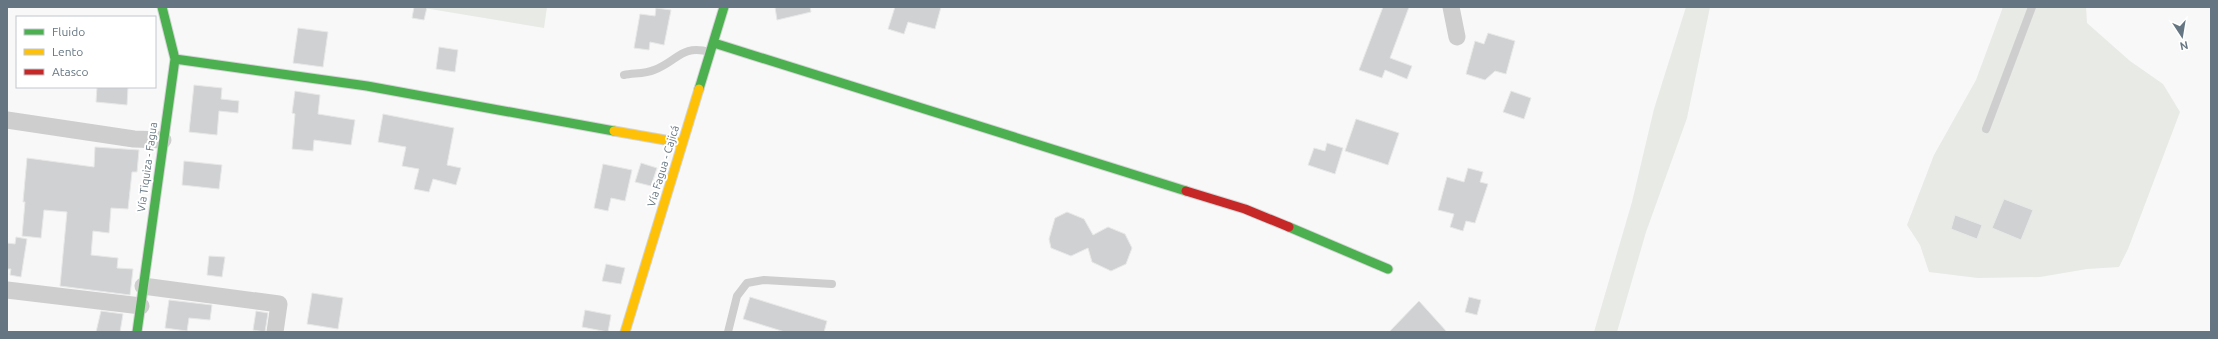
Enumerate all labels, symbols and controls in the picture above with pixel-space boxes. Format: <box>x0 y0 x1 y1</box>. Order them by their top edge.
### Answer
legend <box>16 16 156 88</box>
north arrow <box>2162 16 2202 56</box>
text: Fluido <box>52 25 85 38</box>
text: N <box>2179 39 2189 53</box>
text: Lento <box>52 45 83 58</box>
text: Atasco <box>52 65 88 78</box>
street label: Vía Tiquiza - Fagua <box>135 121 159 213</box>
street label: Vía Fagua - Cajicá <box>645 124 681 208</box>

